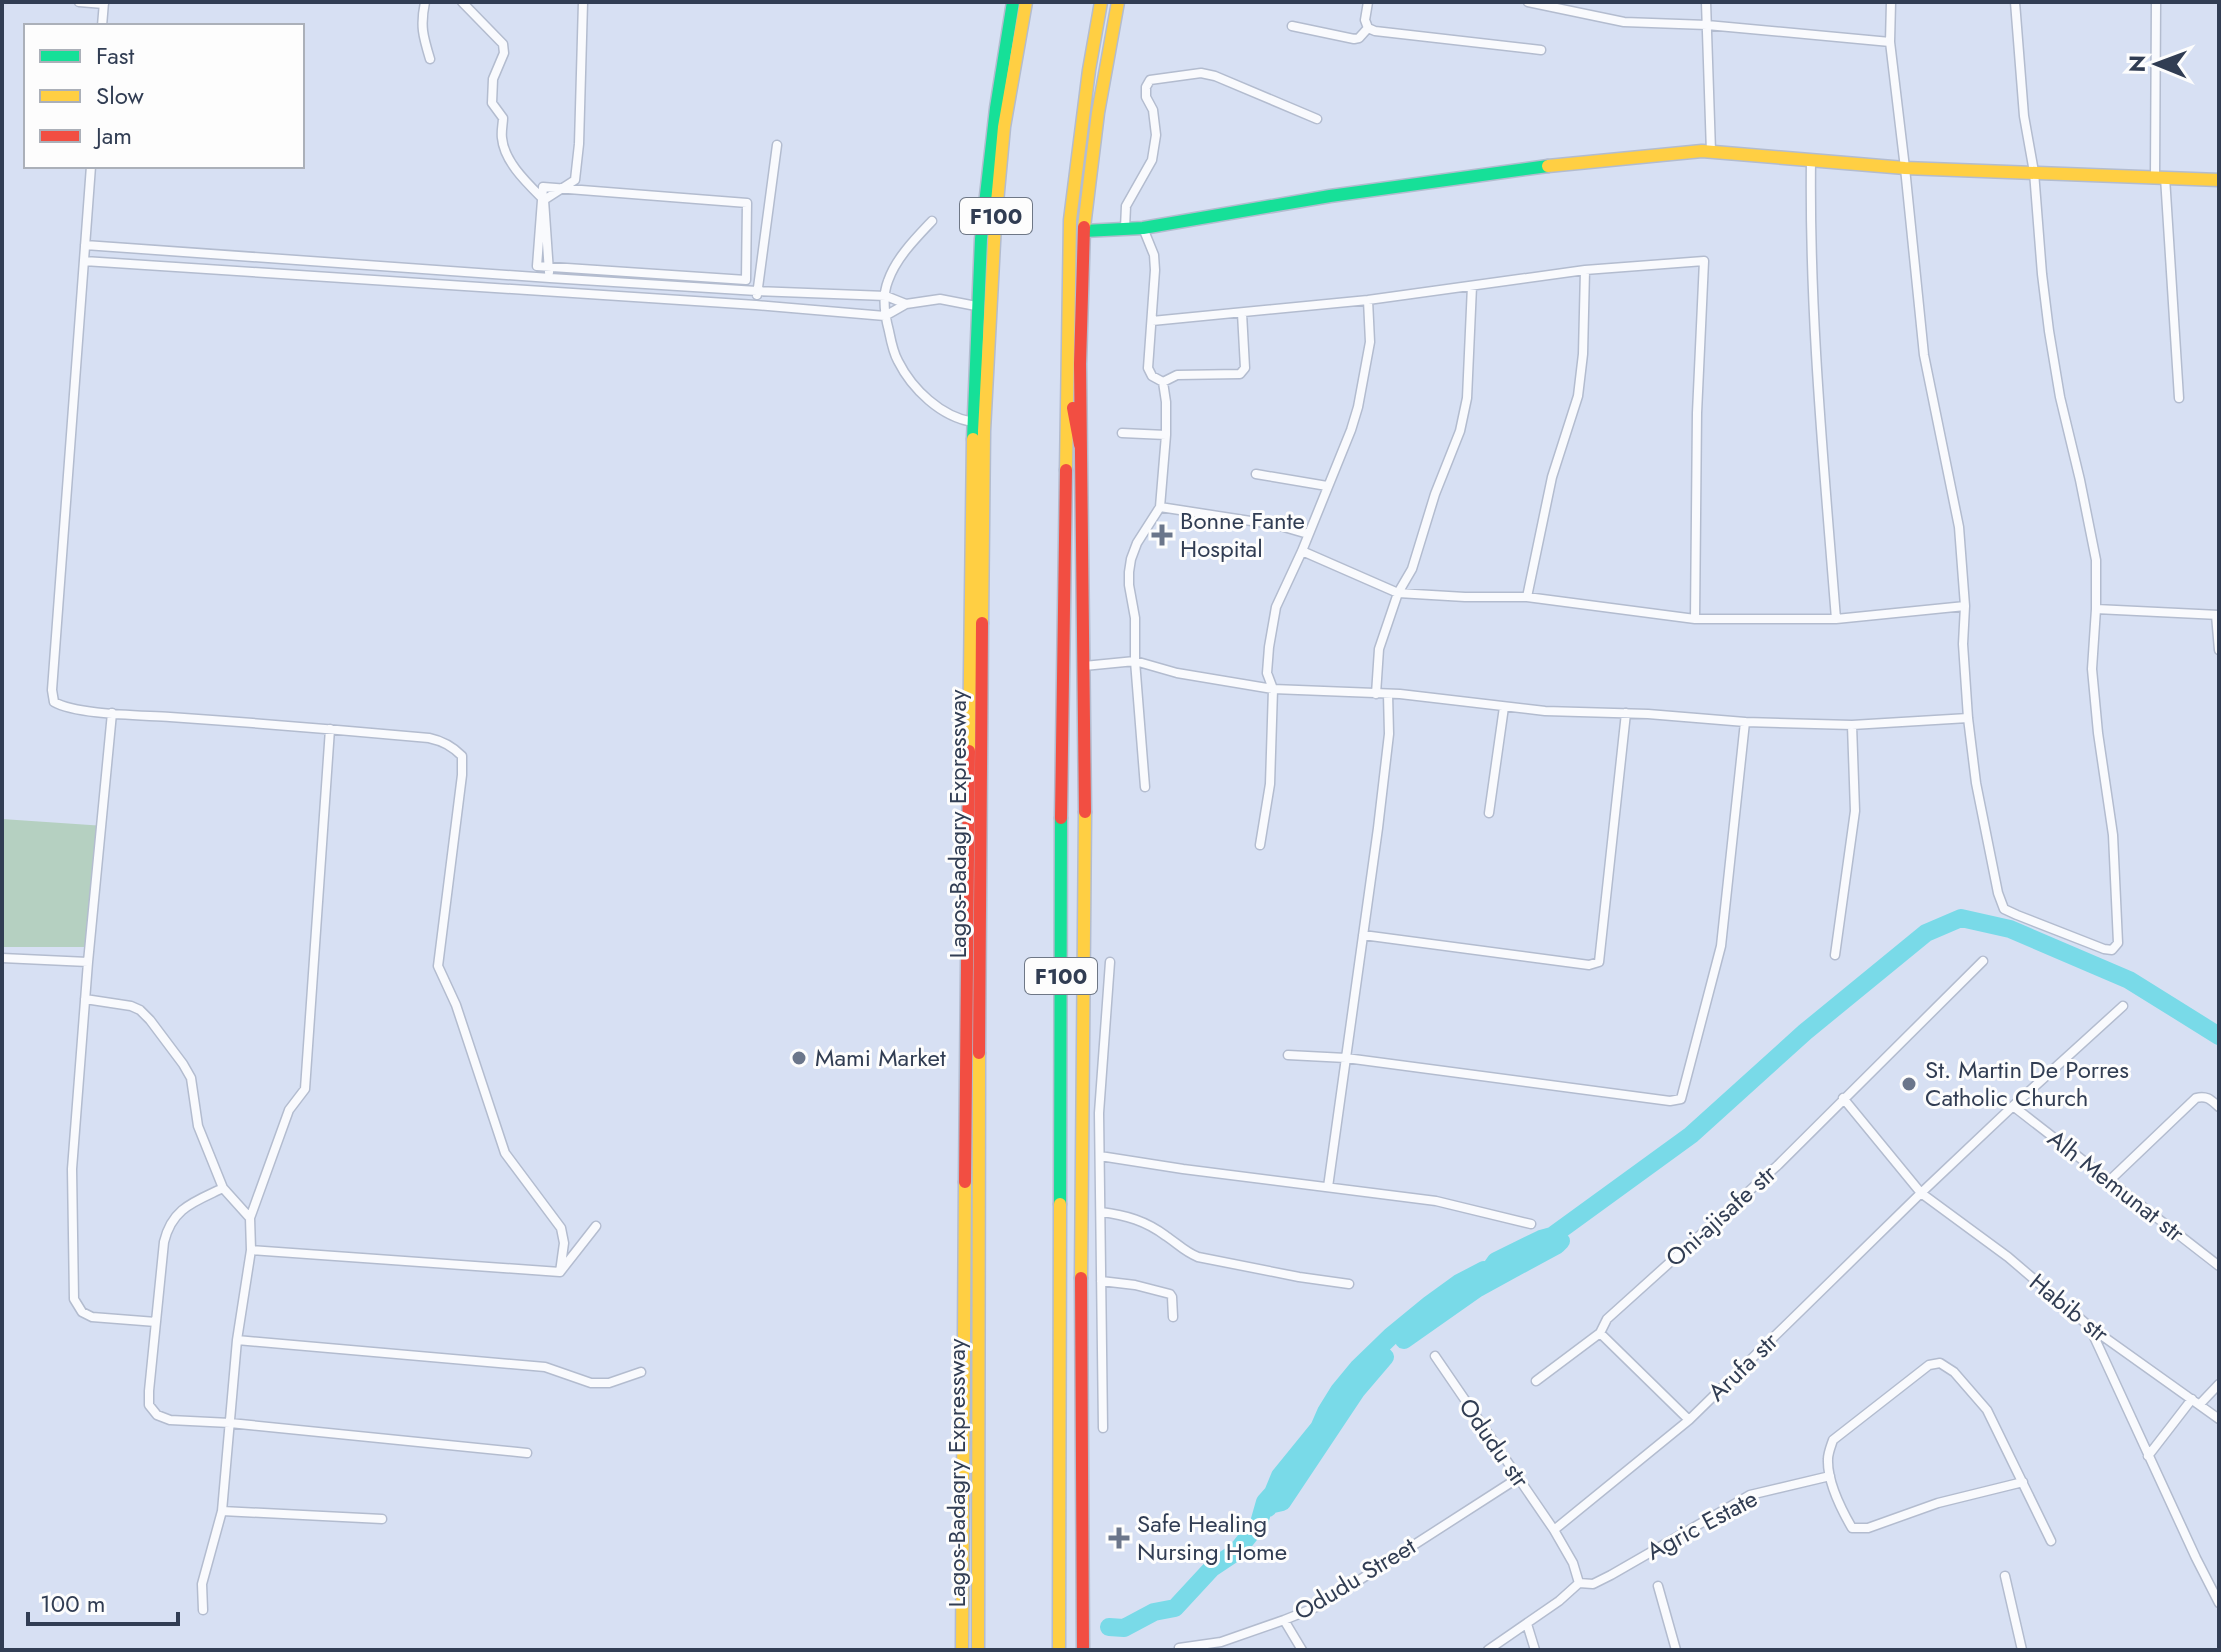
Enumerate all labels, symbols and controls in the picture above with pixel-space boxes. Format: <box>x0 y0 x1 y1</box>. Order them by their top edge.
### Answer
legend <box>24 24 304 168</box>
north arrow <box>2117 24 2197 104</box>
text: Fast <box>96 38 134 73</box>
text: N <box>2121 55 2153 73</box>
text: Slow <box>96 78 144 113</box>
text: Jam <box>93 118 132 153</box>
road number: F100 <box>960 198 1032 234</box>
place label: Bonne Fante Hospital <box>1180 503 1305 566</box>
marker: Bonne Fante Hospital <box>1151 524 1173 546</box>
street label: Lagos-Badagry Expressway <box>940 689 975 959</box>
road number: F100 <box>1025 958 1097 994</box>
place label: Mami Market <box>815 1040 946 1075</box>
marker: Mami Market <box>790 1049 808 1067</box>
place label: St. Martin De Porres Catholic Church <box>1925 1052 2129 1115</box>
marker: St. Martin De Porres Catholic Church <box>1900 1075 1918 1093</box>
street label: Alh Memunat str <box>2040 1121 2193 1251</box>
street label: Oni-ajisafe str <box>1658 1156 1784 1275</box>
street label: Habib str <box>2022 1265 2117 1351</box>
street label: Arufa str <box>1700 1324 1786 1409</box>
street label: Lagos-Badagry Expressway <box>939 1338 974 1608</box>
street label: Odudu str <box>1451 1391 1539 1495</box>
street label: Agric Estate <box>1640 1481 1763 1568</box>
place label: Safe Healing Nursing Home <box>1137 1506 1287 1569</box>
marker: Safe Healing Nursing Home <box>1108 1527 1130 1549</box>
street label: Odudu Street <box>1287 1528 1422 1629</box>
scale bar <box>28 1576 178 1626</box>
text: 100 m <box>40 1586 106 1621</box>

